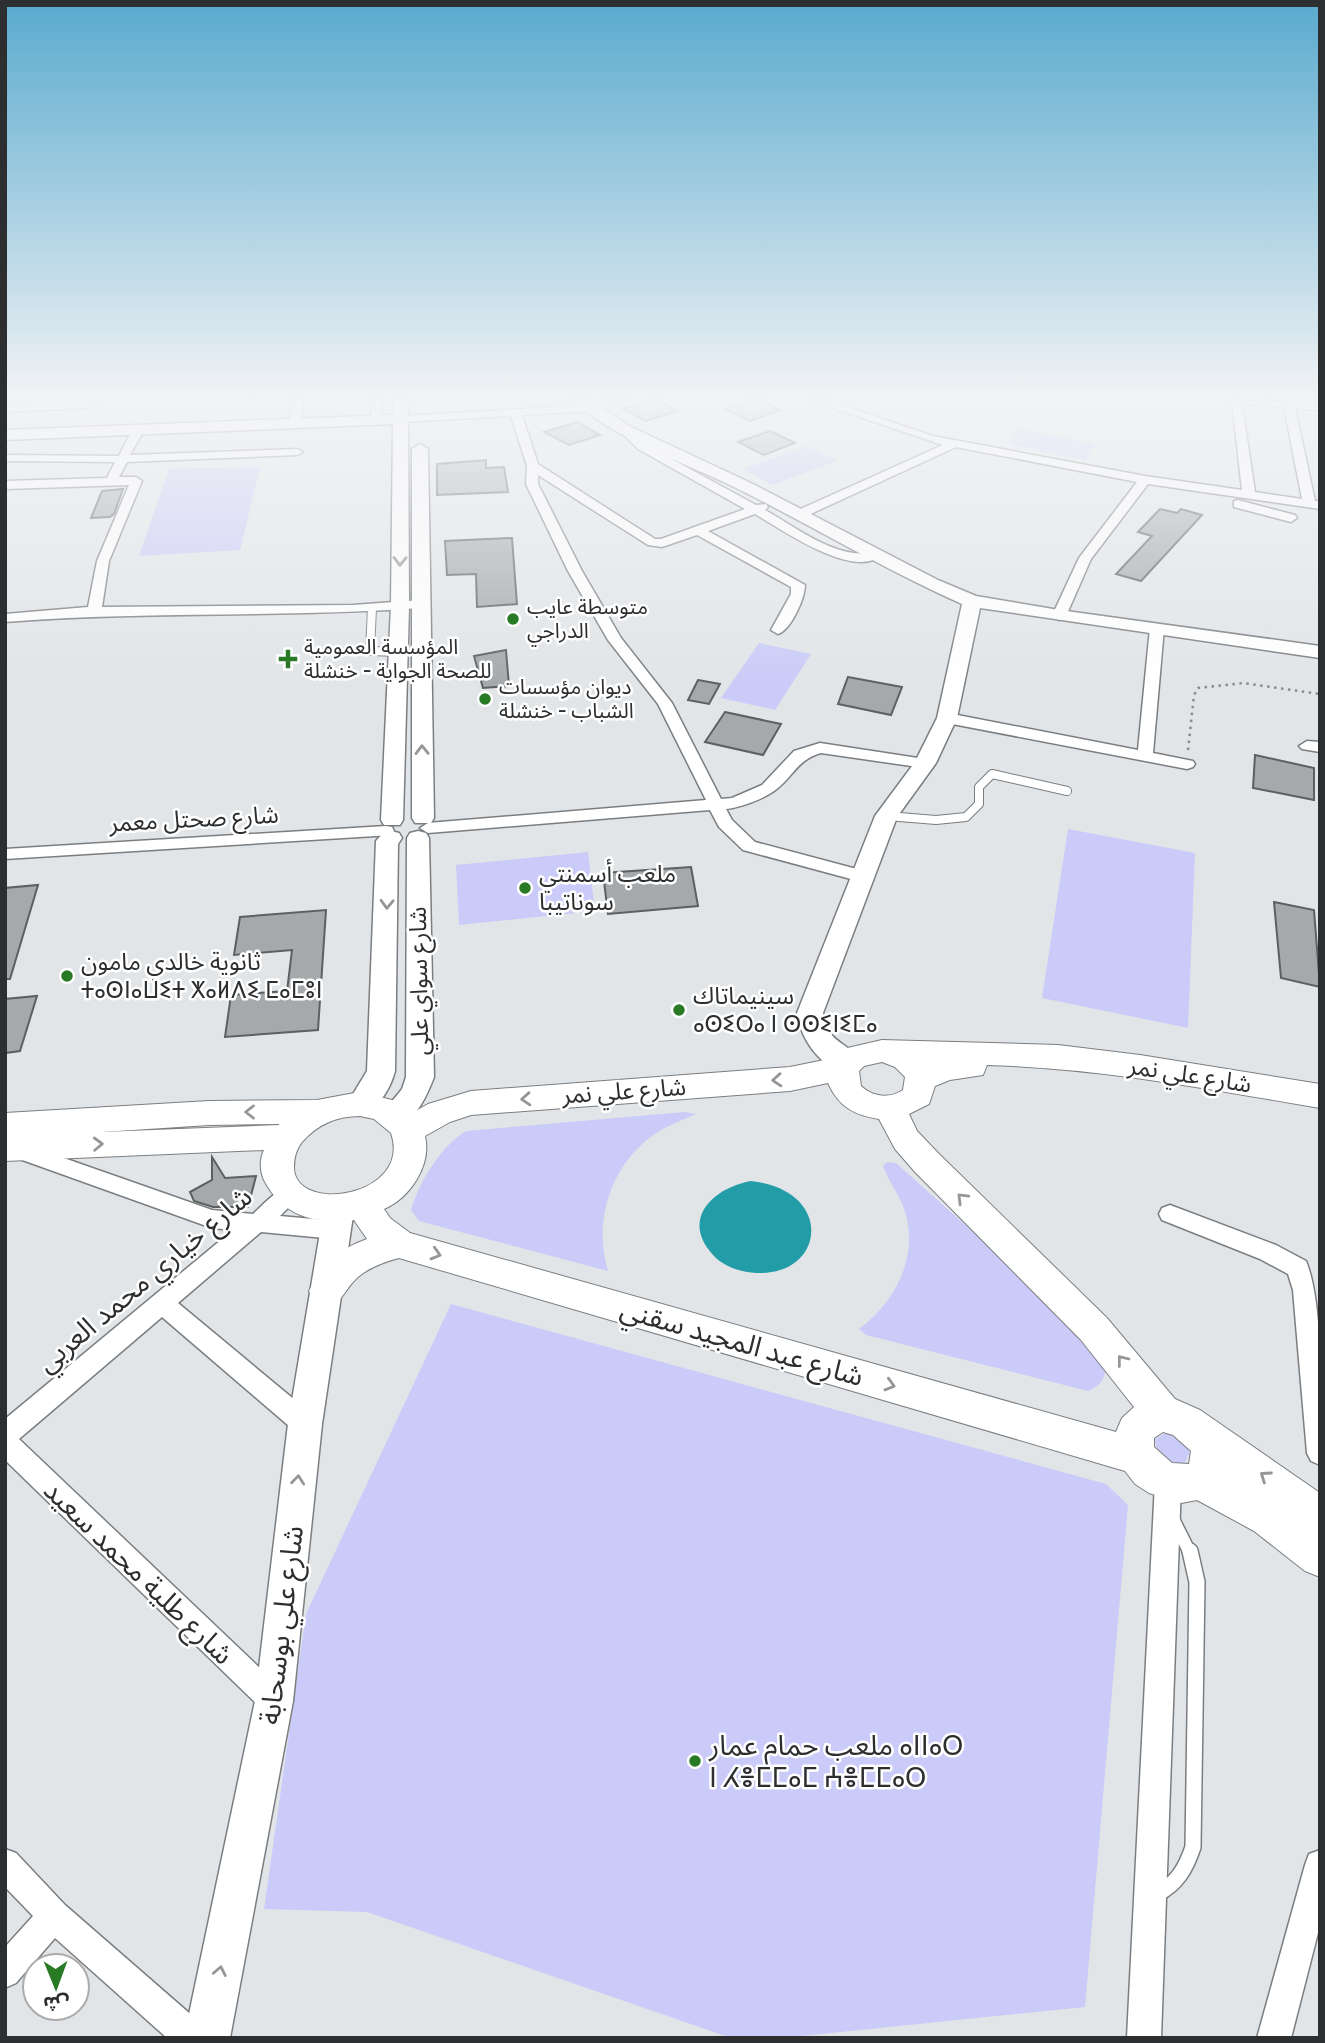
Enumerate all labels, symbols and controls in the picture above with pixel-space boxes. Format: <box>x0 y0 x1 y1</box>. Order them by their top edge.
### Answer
one-way arrow <box>393 556 408 567</box>
place label: متوسطة عايب الدراجي <box>527 594 648 647</box>
marker: متوسطة عايب الدراجي <box>505 611 521 627</box>
place label: المؤسسة العمومية للصحة الجواية - خنشلة <box>304 634 492 683</box>
marker: المؤسسة العمومية للصحة الجواية - خنشلة <box>278 649 298 669</box>
place label: ديوان مؤسسات الشباب - خنشلة <box>499 674 634 723</box>
marker: ديوان مؤسسات الشباب - خنشلة <box>477 691 493 707</box>
one-way arrow <box>414 744 430 754</box>
street label: شارع صحتل معمر <box>108 800 280 840</box>
place label: ملعب أسمنتي سوناتيبا <box>539 858 676 916</box>
marker: ملعب أسمنتي سوناتيبا <box>517 880 533 896</box>
one-way arrow <box>379 899 394 910</box>
street label: شارع سواي علي <box>403 906 439 1056</box>
place label: ثانوية خالدي مامون ⵜⴰⵙⵏⴰⵡⵉⵜ ⵅⴰⵍⴷⵉ ⵎⴰⵎⵓⵏ <box>81 947 323 1004</box>
marker: ثانوية خالدي مامون ⵜⴰⵙⵏⴰⵡⵉⵜ ⵅⴰⵍⴷⵉ ⵎⴰⵎⵓⵏ <box>59 968 75 984</box>
place label: سينيماتاك ⴰⵙⵉⵔⴰ ⵏ ⵙⵙⵉⵏⵉⵎⴰ <box>693 981 878 1038</box>
marker: سينيماتاك ⴰⵙⵉⵔⴰ ⵏ ⵙⵙⵉⵏⵉⵎⴰ <box>671 1002 687 1018</box>
street label: شارع علي نمر <box>1125 1050 1254 1103</box>
street label: شارع علي نمر <box>560 1072 687 1114</box>
one-way arrow <box>772 1072 783 1087</box>
one-way arrow <box>520 1091 531 1106</box>
one-way arrow <box>244 1104 254 1120</box>
one-way arrow <box>93 1137 104 1152</box>
street label: شارع خياري محمد العربي <box>29 1179 261 1382</box>
one-way arrow <box>957 1194 970 1207</box>
one-way arrow <box>429 1246 441 1261</box>
street label: شارع عبد المجيد سقني <box>615 1291 868 1397</box>
one-way arrow <box>1117 1355 1130 1368</box>
one-way arrow <box>883 1377 895 1391</box>
one-way arrow <box>1260 1472 1273 1484</box>
street label: شارع طلية محمد سعيد <box>34 1473 241 1674</box>
one-way arrow <box>291 1475 306 1486</box>
street label: شارع علي بوسحابة <box>252 1524 315 1727</box>
place label: ملعب حمام عمار ⴰⵏⵏⴰⵔ ⵏ ⵃⴻⵎⵎⴰⵎ ⵄⴻⵎⵎⴰⵔ <box>708 1728 963 1794</box>
marker: ملعب حمام عمار ⴰⵏⵏⴰⵔ ⵏ ⵃⴻⵎⵎⴰⵎ ⵄⴻⵎⵎⴰⵔ <box>687 1753 703 1769</box>
north arrow <box>21 1952 91 2022</box>
one-way arrow <box>212 1965 227 1977</box>
text: ش <box>43 1992 70 2015</box>

